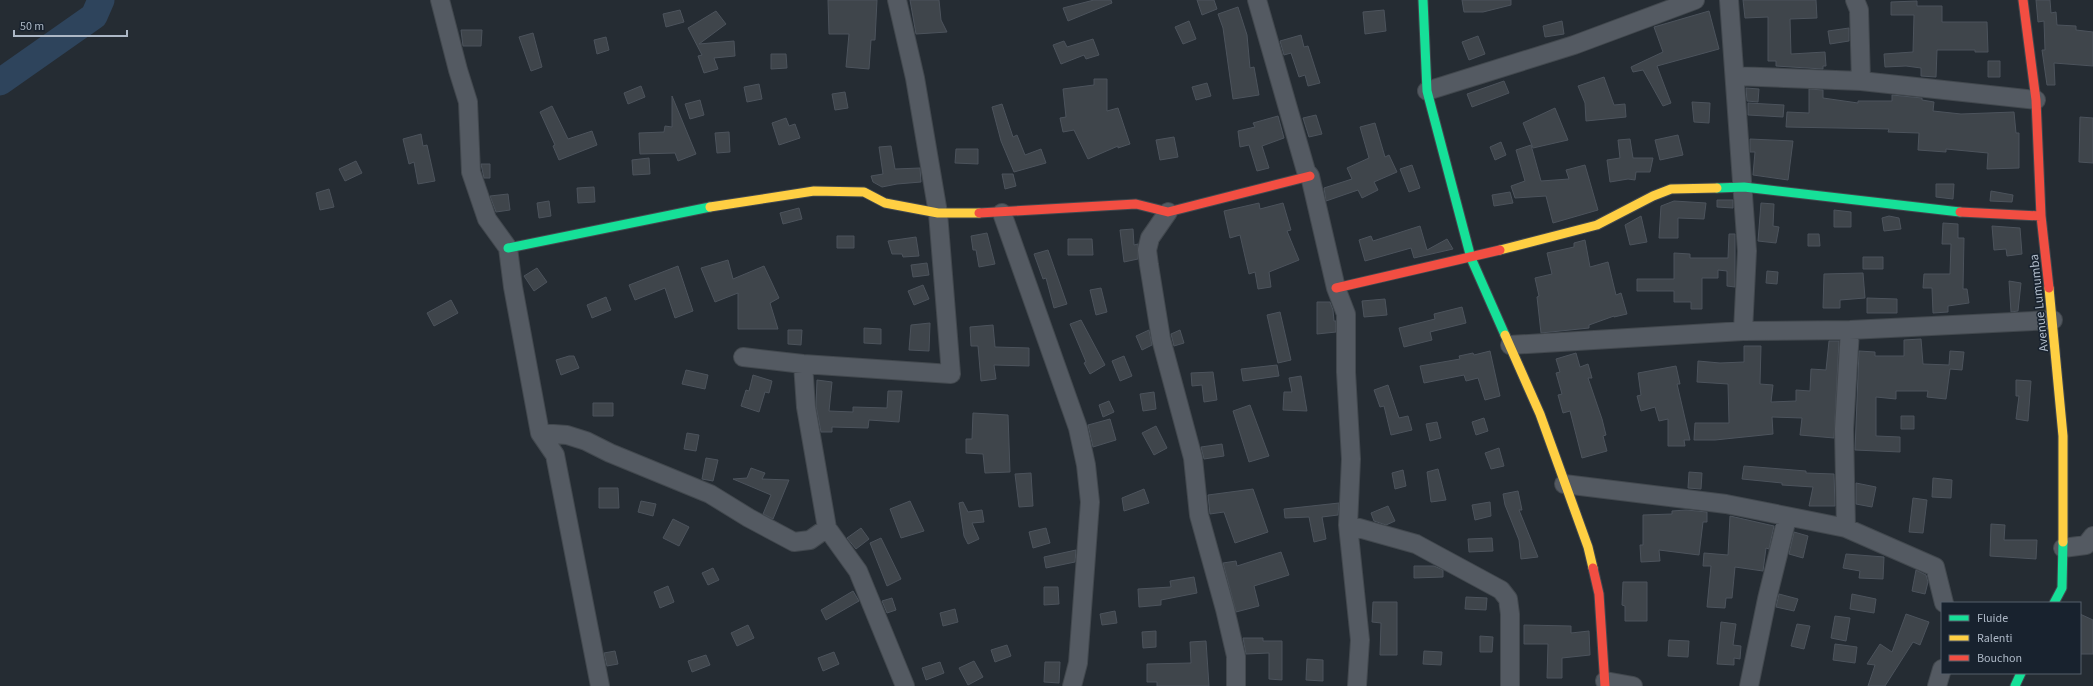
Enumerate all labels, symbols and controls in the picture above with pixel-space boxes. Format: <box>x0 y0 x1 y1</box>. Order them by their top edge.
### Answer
scale bar <box>14 12 127 38</box>
text: 50 m <box>20 18 44 35</box>
street label: Avenue Lumumba <box>2025 253 2053 353</box>
legend <box>1941 602 2081 674</box>
text: Fluide <box>1977 610 2008 627</box>
text: Ralenti <box>1977 630 2012 647</box>
text: Bouchon <box>1977 650 2022 667</box>

